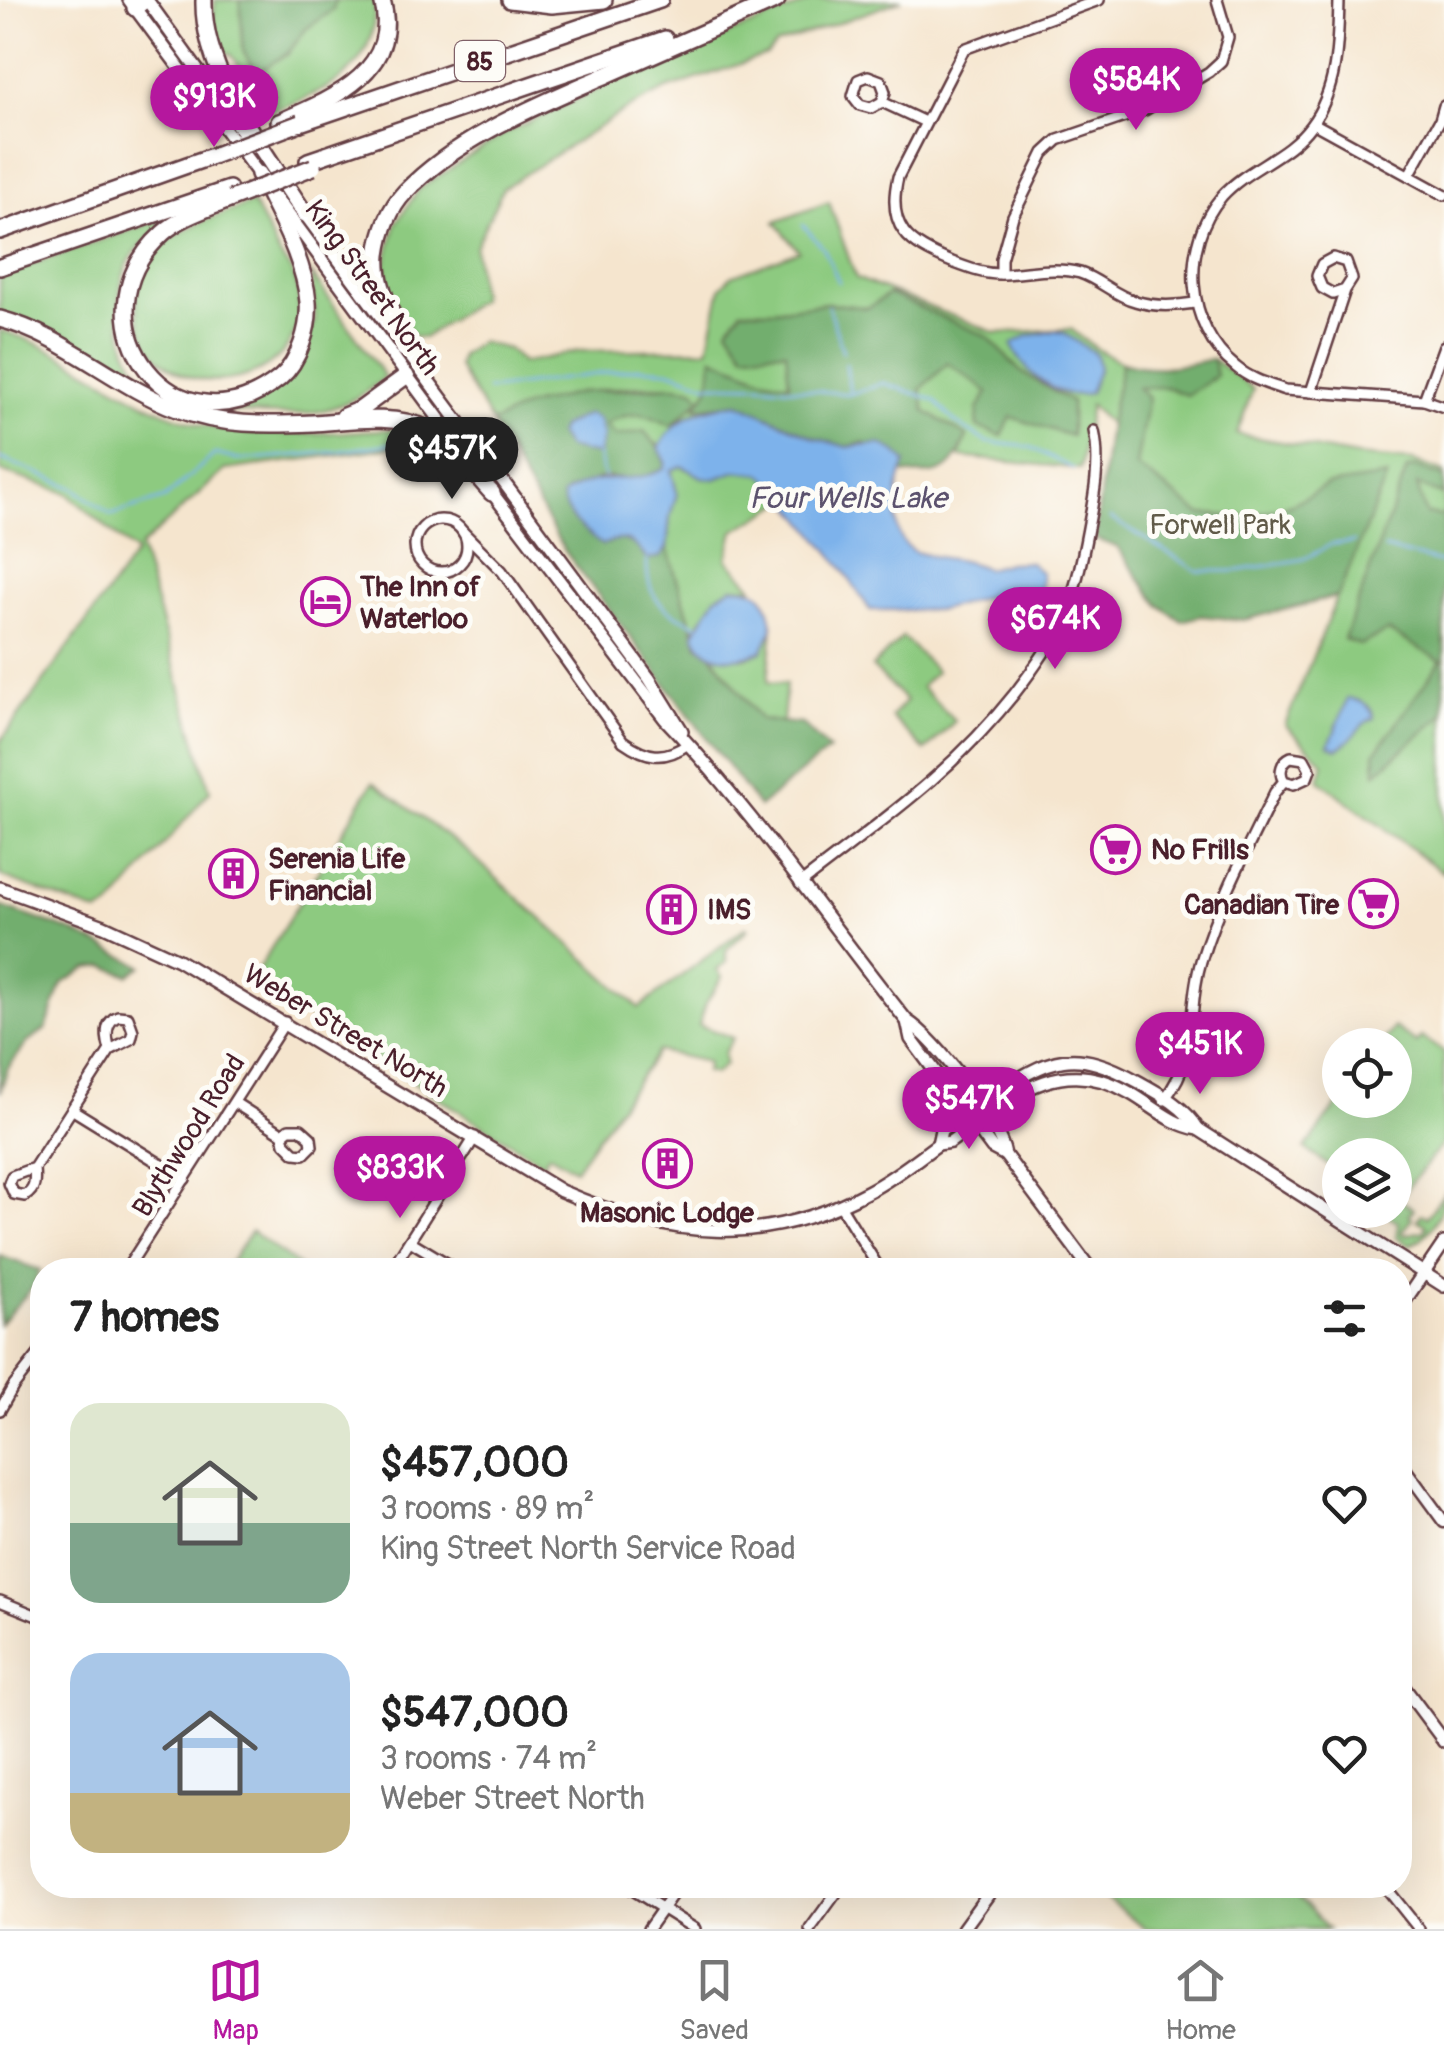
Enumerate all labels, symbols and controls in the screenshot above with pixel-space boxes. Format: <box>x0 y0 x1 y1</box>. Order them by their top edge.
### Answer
road number: 85 <box>455 41 505 81</box>
pin: $584K <box>1066 48 1206 133</box>
text: $584K <box>1092 60 1180 100</box>
pin: $913K <box>144 65 284 150</box>
text: $913K <box>172 77 256 117</box>
street label: King Street North <box>296 193 447 382</box>
pin: $457K <box>382 417 522 502</box>
text: $457K <box>407 429 497 469</box>
water label: Four Wells Lake <box>749 480 950 517</box>
park label: Forwell Park <box>1149 508 1291 543</box>
place label: The Inn of Waterloo <box>359 570 481 637</box>
hotel icon: The Inn of Waterloo <box>299 576 351 628</box>
pin: $674K <box>985 587 1125 672</box>
text: $674K <box>1010 599 1100 639</box>
supermarket icon: No Frills <box>1090 823 1142 875</box>
place label: No Frills <box>1151 833 1249 868</box>
place label: Serenia Life Financial <box>268 842 406 909</box>
building icon: Serenia Life Financial <box>207 848 259 900</box>
supermarket icon: Canadian Tire <box>1348 878 1400 930</box>
building icon: IMS <box>646 883 698 935</box>
place label: Canadian Tire <box>1184 888 1340 923</box>
place label: IMS <box>707 893 751 928</box>
street label: Weber Street North <box>237 957 454 1106</box>
pin: $451K <box>1130 1012 1270 1097</box>
text: $451K <box>1157 1024 1243 1064</box>
map controls <box>1322 1028 1412 1228</box>
button: locate <box>1322 1028 1412 1118</box>
street label: Blythwood Road <box>125 1048 253 1224</box>
pin: $547K <box>899 1067 1039 1152</box>
text: $547K <box>924 1079 1014 1119</box>
pin: $833K <box>330 1136 470 1221</box>
building icon: Masonic Lodge <box>641 1138 693 1190</box>
button: layers <box>1322 1138 1412 1228</box>
text: $833K <box>356 1148 444 1188</box>
place label: Masonic Lodge <box>580 1196 755 1231</box>
icon: filters <box>1317 1291 1372 1346</box>
text: 7 homes <box>70 1292 219 1344</box>
text: $457,000 <box>380 1437 569 1489</box>
icon: home <box>150 1443 270 1563</box>
icon: heart <box>1317 1476 1372 1531</box>
text: 3 rooms · 89 m² <box>380 1489 594 1529</box>
text: King Street North Service Road <box>380 1529 796 1569</box>
text: $547,000 <box>380 1687 569 1739</box>
icon: home <box>150 1693 270 1813</box>
icon: heart <box>1317 1726 1372 1781</box>
text: 3 rooms · 74 m² <box>380 1739 597 1779</box>
text: Weber Street North <box>380 1779 645 1819</box>
tab: Map <box>208 1953 263 2048</box>
tab: Saved <box>679 1953 749 2048</box>
tab: Home <box>1165 1953 1236 2048</box>

